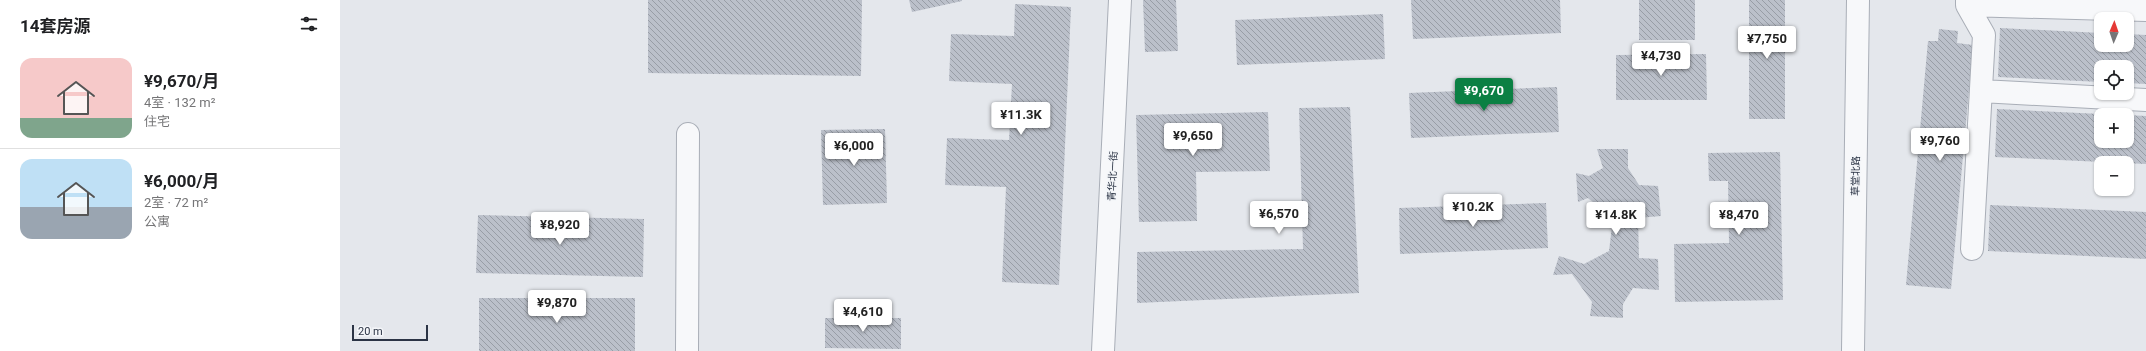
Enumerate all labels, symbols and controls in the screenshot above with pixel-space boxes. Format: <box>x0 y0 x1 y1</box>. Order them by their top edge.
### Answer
north arrow <box>2094 12 2134 52</box>
map controls <box>2094 12 2134 196</box>
icon: filters <box>298 13 320 35</box>
text: 14套房源 <box>20 16 91 36</box>
pin: ¥7,750 <box>1734 26 1800 60</box>
text: ¥7,750 <box>1747 31 1787 46</box>
pin: ¥4,730 <box>1628 43 1694 77</box>
text: ¥4,730 <box>1641 48 1681 63</box>
button: locate <box>2094 60 2134 100</box>
text: ¥9,670/月 <box>144 71 220 91</box>
icon: home <box>52 74 100 122</box>
pin: ¥9,670 <box>1451 78 1517 112</box>
text: ¥9,670 <box>1464 83 1504 98</box>
text: 4室 · 132 m² <box>144 95 215 110</box>
pin: ¥11.3K <box>988 102 1054 136</box>
text: ¥11.3K <box>1000 107 1042 122</box>
button: + <box>2094 108 2134 148</box>
text: 住宅 <box>144 114 170 129</box>
pin: ¥9,650 <box>1160 123 1226 157</box>
text: ¥9,650 <box>1173 128 1213 143</box>
pin: ¥9,760 <box>1907 128 1973 162</box>
pin: ¥6,000 <box>821 133 887 167</box>
text: ¥9,760 <box>1920 133 1960 148</box>
text: ¥6,000 <box>834 138 874 153</box>
street label: 青华北一街 <box>1106 151 1119 201</box>
street label: 草堂北路 <box>1850 156 1861 196</box>
button: − <box>2094 156 2134 196</box>
text: ¥6,000/月 <box>144 171 220 191</box>
icon: home <box>52 175 100 223</box>
pin: ¥10.2K <box>1440 194 1506 228</box>
text: 2室 · 72 m² <box>144 195 208 210</box>
text: ¥10.2K <box>1452 199 1494 214</box>
pin: ¥6,570 <box>1246 201 1312 235</box>
pin: ¥14.8K <box>1583 202 1649 236</box>
pin: ¥8,470 <box>1706 202 1772 236</box>
text: ¥6,570 <box>1259 206 1299 221</box>
text: ¥14.8K <box>1595 207 1637 222</box>
text: ¥8,470 <box>1719 207 1759 222</box>
pin: ¥8,920 <box>527 212 593 246</box>
text: 公寓 <box>144 214 170 229</box>
text: ¥8,920 <box>540 217 580 232</box>
pin: ¥9,870 <box>524 290 590 324</box>
text: ¥9,870 <box>537 295 577 310</box>
pin: ¥4,610 <box>830 299 896 333</box>
text: ¥4,610 <box>843 304 883 319</box>
scale bar <box>352 323 428 342</box>
text: 20 m <box>358 325 383 338</box>

